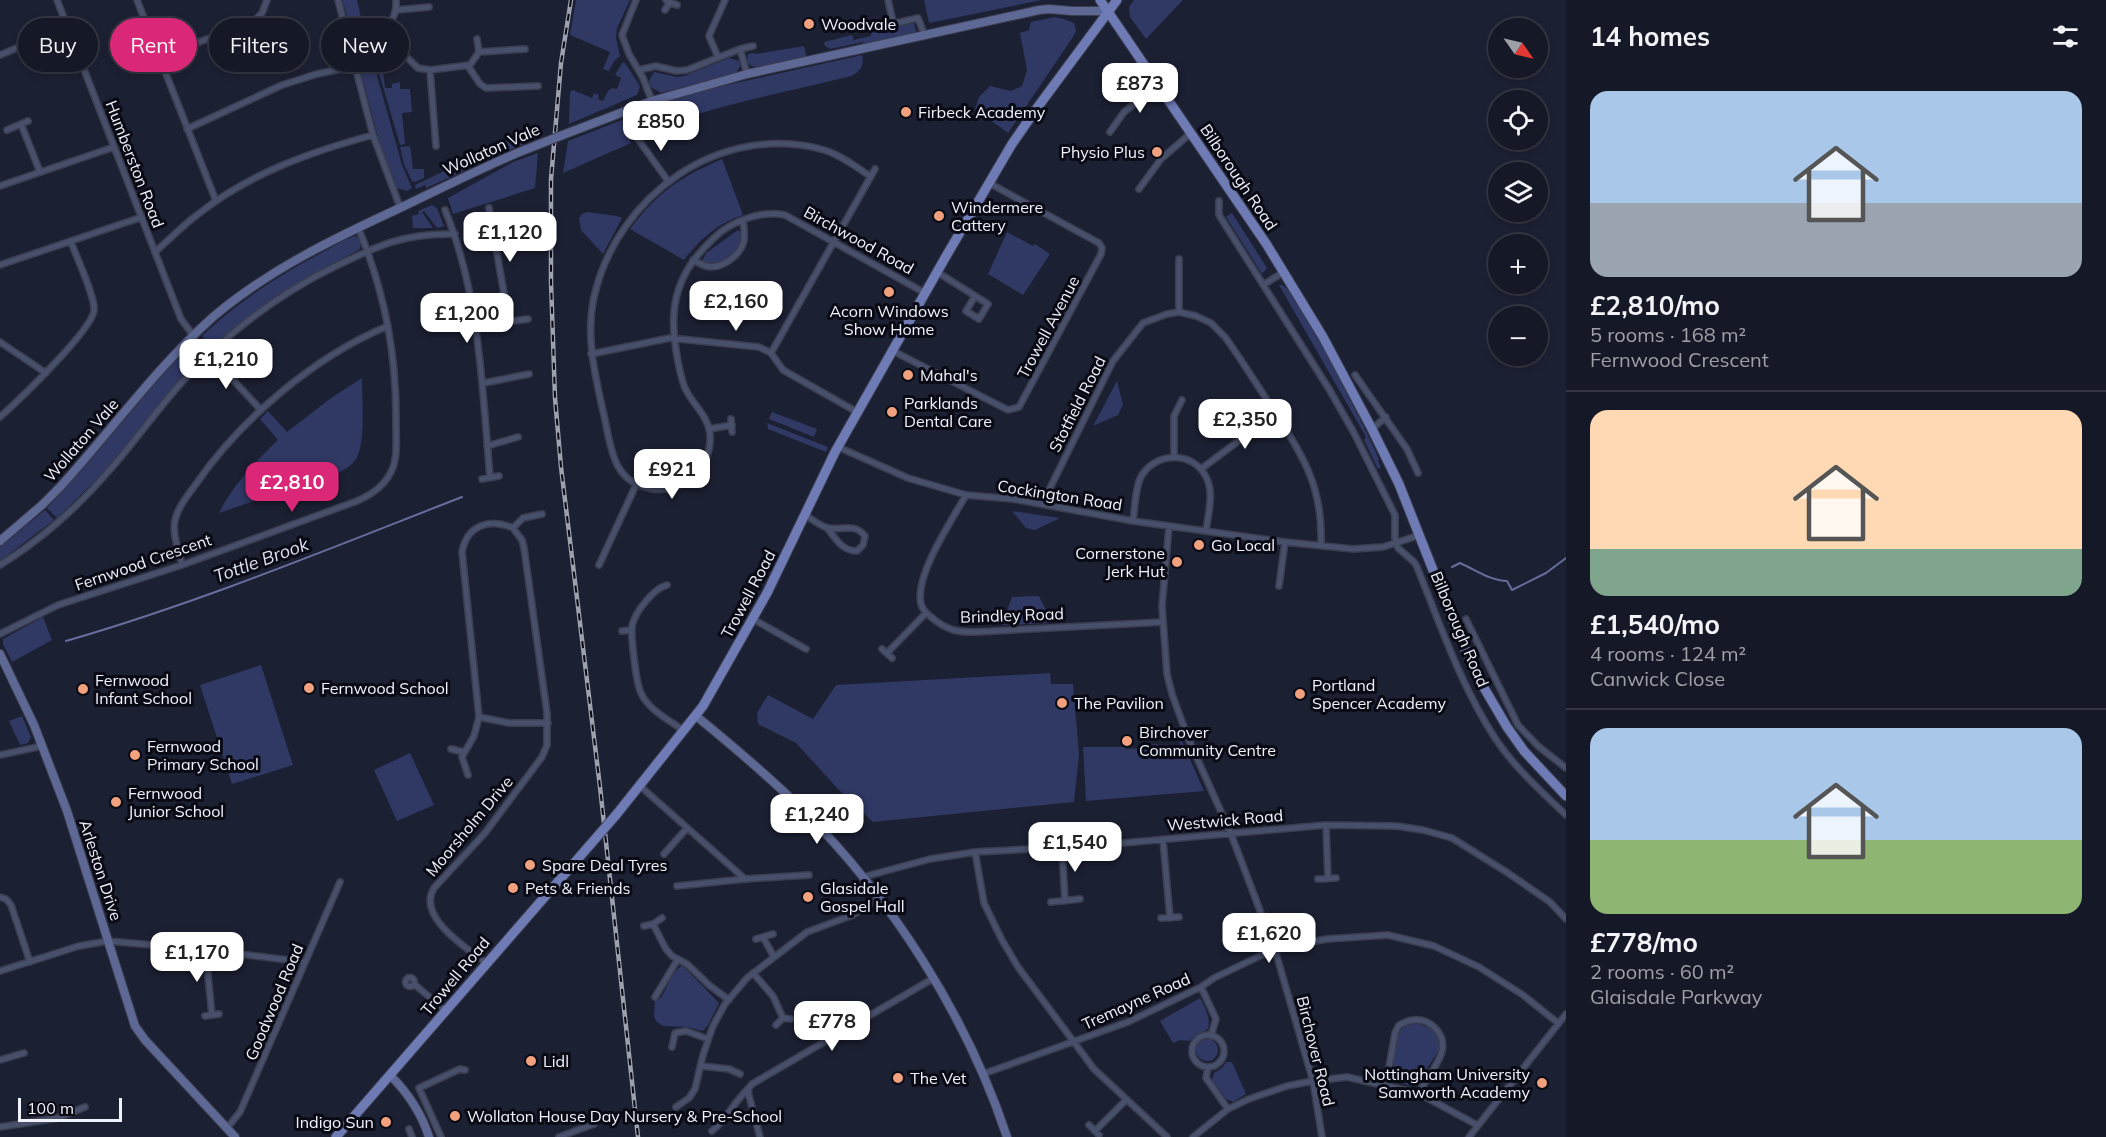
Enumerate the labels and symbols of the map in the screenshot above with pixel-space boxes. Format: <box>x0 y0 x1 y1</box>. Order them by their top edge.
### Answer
place label: Woodvale <box>821 14 896 34</box>
marker: Woodvale <box>802 17 816 31</box>
north arrow <box>1488 18 1548 78</box>
pin: £873 <box>1104 63 1176 114</box>
street label: Humberston Road <box>101 97 169 231</box>
pin: £850 <box>625 101 697 152</box>
place label: Firbeck Academy <box>918 102 1046 122</box>
marker: Firbeck Academy <box>899 105 913 119</box>
street label: Wollaton Vale <box>440 119 542 179</box>
street label: Bilborough Road <box>1196 120 1282 234</box>
place label: Physio Plus <box>1061 142 1145 162</box>
marker: Physio Plus <box>1150 145 1164 159</box>
place label: Windermere Cattery <box>951 197 1043 235</box>
street label: Birchwood Road <box>801 202 917 278</box>
marker: Windermere Cattery <box>932 209 946 223</box>
pin: £1,120 <box>461 212 559 263</box>
street label: Trowell Avenue <box>1013 272 1083 382</box>
pin: £2,160 <box>687 281 785 332</box>
marker: Acorn Windows Show Home <box>882 285 896 299</box>
pin: £1,200 <box>418 293 516 344</box>
place label: Acorn Windows Show Home <box>829 301 949 339</box>
pin: £1,210 <box>177 339 275 390</box>
street label: Stotfield Road <box>1044 353 1110 455</box>
place label: Mahal's <box>920 365 978 385</box>
marker: Mahal's <box>901 368 915 382</box>
place label: Parklands Dental Care <box>904 393 992 431</box>
street label: Wollaton Vale <box>39 394 123 486</box>
pin: £2,350 <box>1196 399 1294 450</box>
marker: Parklands Dental Care <box>885 405 899 419</box>
pin: £921 <box>636 449 708 500</box>
pin: £2,810 <box>243 462 341 513</box>
street label: Cockington Road <box>996 475 1124 515</box>
street label: Fernwood Crescent <box>72 529 214 595</box>
water label: Tottle Brook <box>210 532 312 588</box>
place label: Go Local <box>1211 535 1275 555</box>
marker: Go Local <box>1192 538 1206 552</box>
place label: Cornerstone Jerk Hut <box>1075 543 1165 581</box>
street label: Trowell Road <box>716 547 780 641</box>
marker: Cornerstone Jerk Hut <box>1170 555 1184 569</box>
street label: Bilborough Road <box>1427 568 1493 690</box>
street label: Brindley Road <box>960 603 1064 627</box>
place label: Fernwood Infant School <box>95 670 192 708</box>
place label: Portland Spencer Academy <box>1312 675 1447 713</box>
place label: Fernwood School <box>321 678 449 698</box>
marker: Fernwood School <box>302 681 316 695</box>
marker: Fernwood Infant School <box>76 682 90 696</box>
marker: Portland Spencer Academy <box>1293 687 1307 701</box>
place label: The Pavilion <box>1074 693 1164 713</box>
marker: The Pavilion <box>1055 696 1069 710</box>
place label: Birchover Community Centre <box>1139 722 1276 760</box>
marker: Birchover Community Centre <box>1120 734 1134 748</box>
place label: Fernwood Primary School <box>147 736 259 774</box>
marker: Fernwood Primary School <box>128 748 142 762</box>
street label: Moorsholm Drive <box>421 772 517 880</box>
place label: Fernwood Junior School <box>128 783 224 821</box>
pin: £1,240 <box>768 794 866 845</box>
marker: Fernwood Junior School <box>109 795 123 809</box>
street label: Westwick Road <box>1166 805 1284 835</box>
street label: Arleston Drive <box>75 817 127 923</box>
pin: £1,540 <box>1026 822 1124 873</box>
place label: Spare Deal Tyres <box>542 855 668 875</box>
marker: Spare Deal Tyres <box>523 858 537 872</box>
place label: Pets & Friends <box>525 878 631 898</box>
place label: Glasidale Gospel Hall <box>820 878 905 916</box>
marker: Pets & Friends <box>506 881 520 895</box>
marker: Glasidale Gospel Hall <box>801 890 815 904</box>
pin: £1,620 <box>1220 913 1318 964</box>
pin: £1,170 <box>148 932 246 983</box>
street label: Trowell Road <box>416 933 494 1019</box>
street label: Goodwood Road <box>240 941 308 1063</box>
street label: Tremayne Road <box>1079 968 1193 1034</box>
street label: Birchover Road <box>1293 994 1339 1108</box>
pin: £778 <box>796 1001 868 1052</box>
place label: Lidl <box>543 1051 569 1071</box>
marker: Lidl <box>524 1054 538 1068</box>
place label: Nottingham University Samworth Academy <box>1364 1064 1530 1102</box>
place label: The Vet <box>910 1068 967 1088</box>
marker: The Vet <box>891 1071 905 1085</box>
marker: Nottingham University Samworth Academy <box>1535 1076 1549 1090</box>
scale bar <box>18 1095 122 1122</box>
place label: Wollaton House Day Nursery & Pre-School <box>467 1106 782 1126</box>
marker: Wollaton House Day Nursery & Pre-School <box>448 1109 462 1123</box>
place label: Indigo Sun <box>296 1112 374 1132</box>
marker: Indigo Sun <box>379 1115 393 1129</box>

